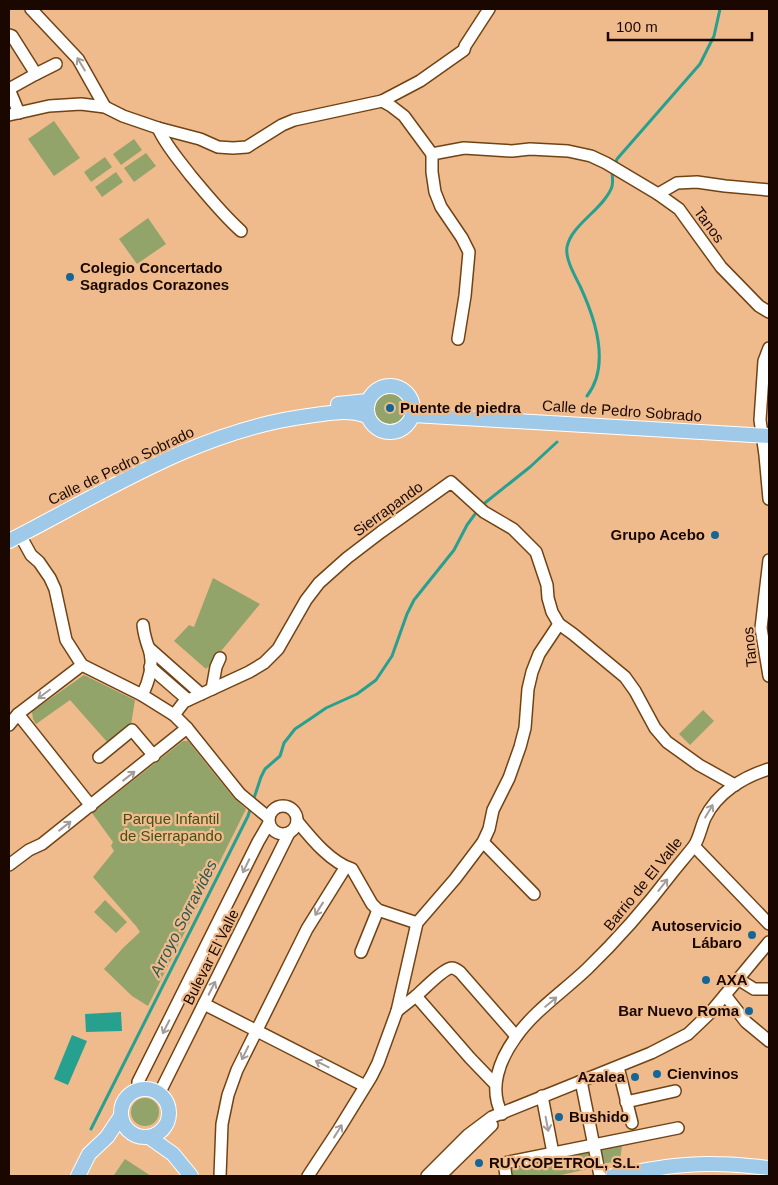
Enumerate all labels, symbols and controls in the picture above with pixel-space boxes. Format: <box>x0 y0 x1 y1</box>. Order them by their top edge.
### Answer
scale bar <box>608 10 752 42</box>
text: 100 m <box>616 18 658 35</box>
one-way arrow <box>76 57 86 72</box>
street label: Tanos <box>691 204 728 246</box>
place label: Colegio Concertado Sagrados Corazones <box>80 259 229 293</box>
marker: Colegio Concertado Sagrados Corazones <box>64 271 76 283</box>
street label: Calle de Pedro Sobrado <box>542 396 702 425</box>
place label: Puente de piedra <box>400 399 522 416</box>
marker: Puente de piedra <box>384 402 396 414</box>
street label: Calle de Pedro Sobrado <box>45 423 196 508</box>
street label: Sierrapando <box>350 478 426 539</box>
place label: Grupo Acebo <box>611 526 705 543</box>
marker: Grupo Acebo <box>709 529 721 541</box>
street label: Tanos <box>739 626 760 668</box>
one-way arrow <box>37 689 51 699</box>
one-way arrow <box>122 770 135 781</box>
one-way arrow <box>705 805 715 819</box>
park label: Parque Infantil de Sierrapando <box>120 810 222 844</box>
one-way arrow <box>58 820 71 831</box>
street label: Barrio de El Valle <box>600 834 685 934</box>
water label: Arroyo Sorravides <box>146 857 220 980</box>
one-way arrow <box>241 858 251 873</box>
one-way arrow <box>657 879 668 892</box>
one-way arrow <box>313 901 323 915</box>
street label: Bulevar El Valle <box>179 906 242 1007</box>
place label: Autoservicio Lábaro <box>651 917 742 951</box>
marker: Autoservicio Lábaro <box>746 929 758 941</box>
place label: AXA <box>716 971 748 988</box>
marker: AXA <box>700 974 712 986</box>
one-way arrow <box>207 980 217 995</box>
one-way arrow <box>544 996 557 1008</box>
place label: Bar Nuevo Roma <box>618 1002 740 1019</box>
marker: Bar Nuevo Roma <box>743 1005 755 1017</box>
one-way arrow <box>161 1019 171 1034</box>
one-way arrow <box>239 1045 249 1060</box>
one-way arrow <box>314 1059 329 1069</box>
place label: Cienvinos <box>667 1065 739 1082</box>
place label: Azalea <box>577 1068 626 1085</box>
marker: Cienvinos <box>651 1068 663 1080</box>
marker: Azalea <box>629 1071 641 1083</box>
place label: Bushido <box>569 1108 629 1125</box>
marker: Bushido <box>553 1111 565 1123</box>
one-way arrow <box>543 1116 553 1132</box>
one-way arrow <box>333 1125 343 1139</box>
place label: RUYCOPETROL, S.L. <box>489 1154 640 1171</box>
marker: RUYCOPETROL, S.L. <box>473 1157 485 1169</box>

